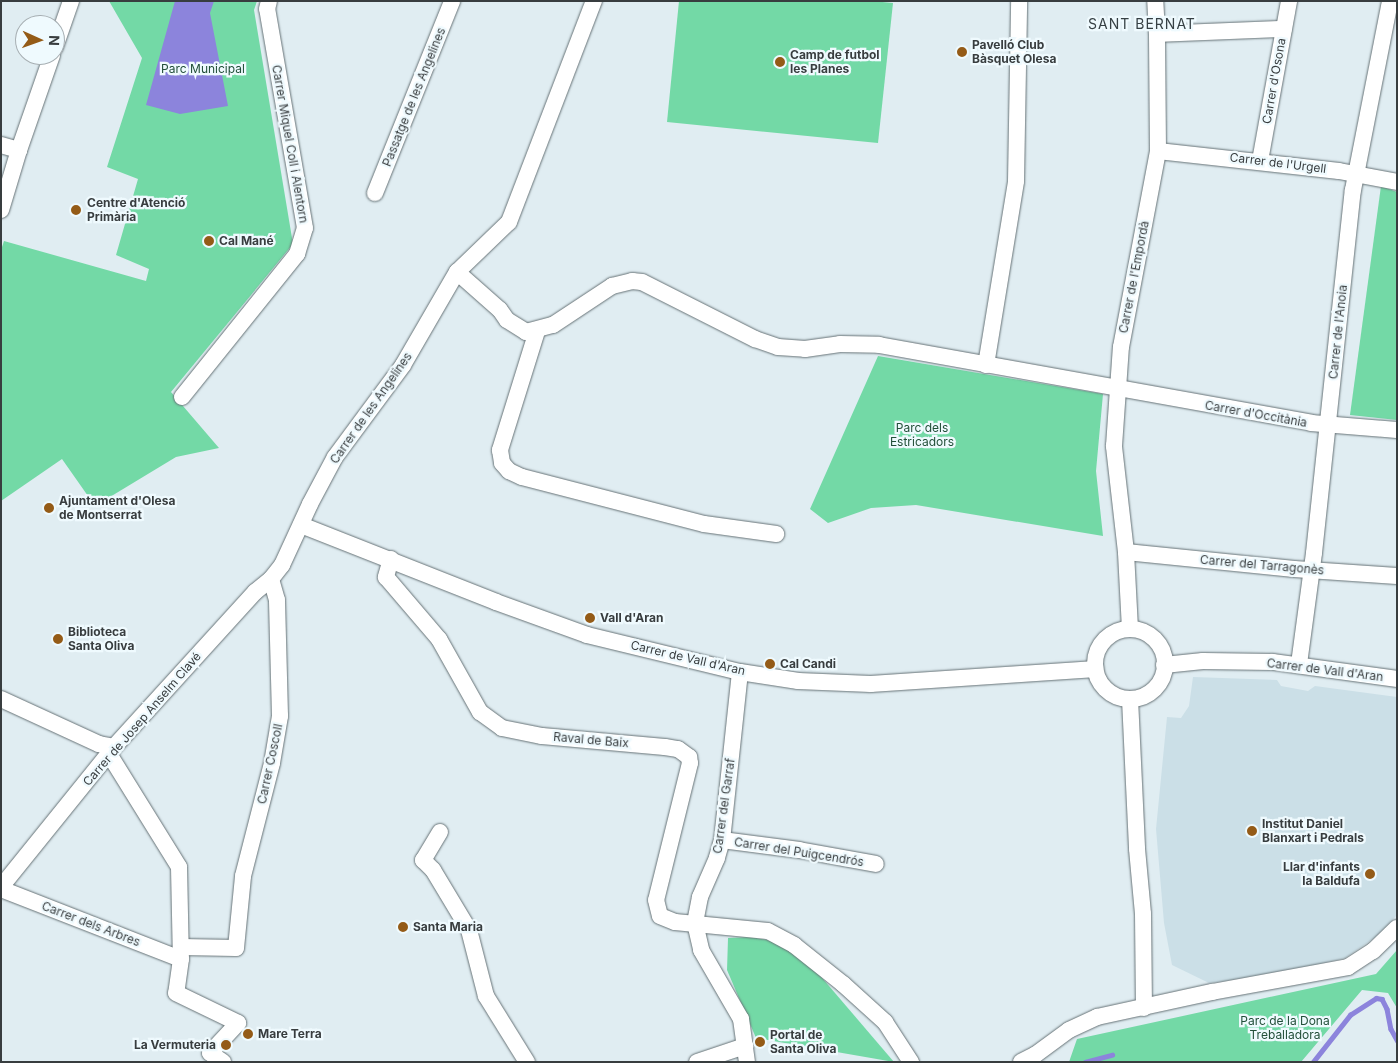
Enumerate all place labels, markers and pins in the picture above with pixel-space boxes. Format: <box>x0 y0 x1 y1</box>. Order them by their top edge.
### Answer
place label: Pavelló Club Bàsquet Olesa <box>972 38 1056 66</box>
marker: Pavelló Club Bàsquet Olesa <box>956 46 968 58</box>
place label: Camp de futbol les Planes <box>790 48 880 76</box>
marker: Camp de futbol les Planes <box>774 56 786 68</box>
place label: Centre d'Atenció Primària <box>87 196 185 224</box>
marker: Centre d'Atenció Primària <box>69 203 83 217</box>
place label: Cal Mané <box>219 234 274 248</box>
marker: Cal Mané <box>203 235 215 247</box>
place label: Ajuntament d'Olesa de Montserrat <box>59 494 175 522</box>
marker: Ajuntament d'Olesa de Montserrat <box>43 502 55 514</box>
place label: Vall d'Aran <box>600 611 663 625</box>
marker: Vall d'Aran <box>584 612 596 624</box>
place label: Biblioteca Santa Oliva <box>68 625 134 653</box>
marker: Biblioteca Santa Oliva <box>52 633 64 645</box>
place label: Cal Candi <box>780 657 836 671</box>
marker: Cal Candi <box>764 658 776 670</box>
place label: Institut Daniel Blanxart i Pedrals <box>1262 817 1364 845</box>
marker: Institut Daniel Blanxart i Pedrals <box>1246 825 1258 837</box>
place label: Llar d'infants la Baldufa <box>1283 860 1360 888</box>
marker: Llar d'infants la Baldufa <box>1364 868 1376 880</box>
place label: Santa Maria <box>413 920 483 934</box>
marker: Santa Maria <box>397 921 409 933</box>
place label: Mare Terra <box>258 1027 322 1041</box>
marker: Mare Terra <box>242 1028 254 1040</box>
place label: Portal de Santa Oliva <box>770 1028 836 1056</box>
marker: Portal de Santa Oliva <box>754 1036 766 1048</box>
place label: La Vermuteria <box>134 1038 216 1052</box>
marker: La Vermuteria <box>220 1039 232 1051</box>

